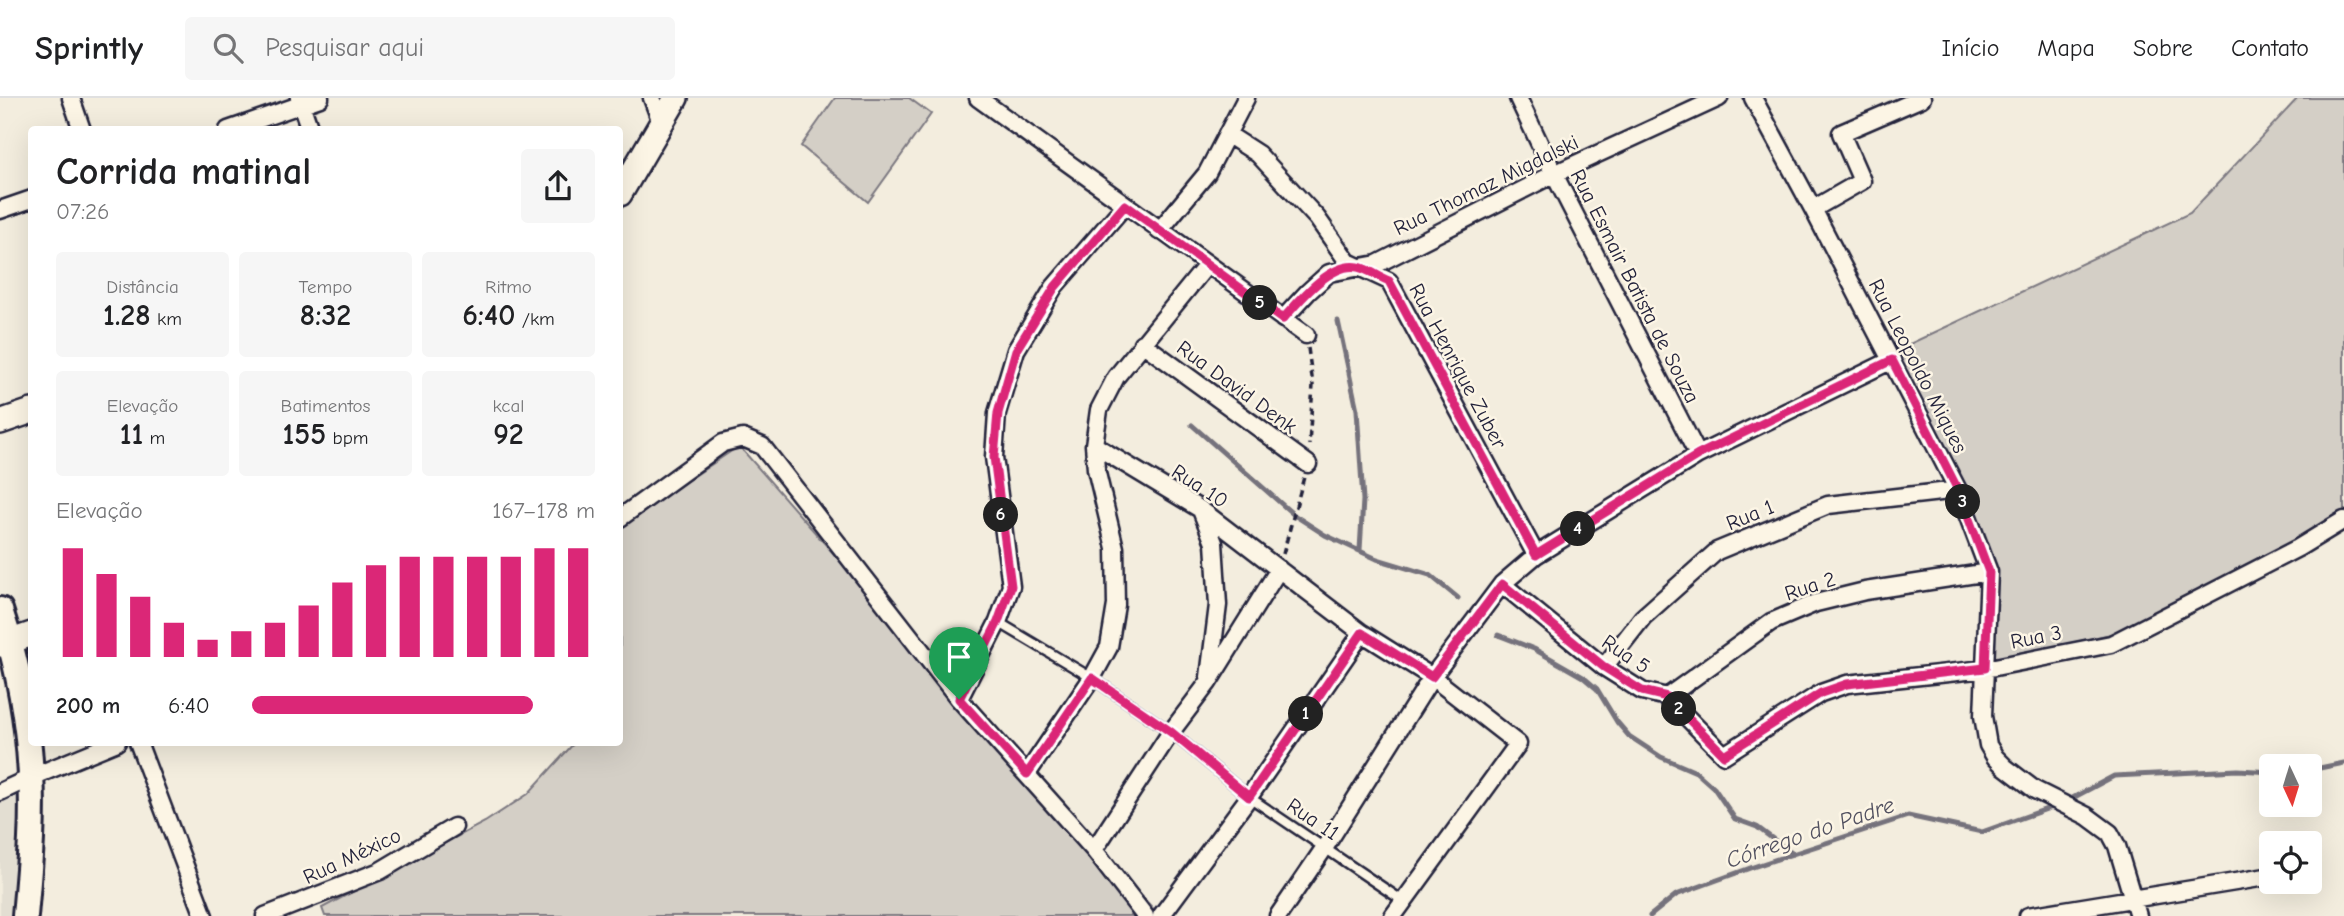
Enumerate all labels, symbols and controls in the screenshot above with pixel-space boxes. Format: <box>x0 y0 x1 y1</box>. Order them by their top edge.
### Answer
search box <box>185 17 675 80</box>
text: Sprintly <box>35 29 143 67</box>
icon: search <box>209 29 247 67</box>
text: Pesquisar aqui <box>265 33 424 63</box>
text: Início <box>1941 34 1999 62</box>
text: Mapa <box>2037 34 2095 62</box>
text: Sobre <box>2133 34 2193 62</box>
text: Contato <box>2231 34 2309 62</box>
street label: Rua Thomaz Migdalski <box>1390 130 1582 240</box>
button: share <box>521 149 595 223</box>
text: Corrida matinal <box>56 150 311 194</box>
street label: Rua Esmair Batista de Souza <box>1566 165 1704 407</box>
text: 07:26 <box>56 198 110 225</box>
street label: Rua Leopoldo Miques <box>1864 275 1972 457</box>
text: Distância <box>106 276 179 298</box>
text: Tempo <box>299 276 352 298</box>
text: Ritmo <box>485 276 532 298</box>
street label: Rua Henrique Zuber <box>1404 279 1512 453</box>
pin: 5 <box>1242 286 1278 320</box>
text: 5 <box>1254 291 1265 313</box>
text: 1.28 <box>103 298 151 333</box>
text: 8:32 <box>300 298 351 333</box>
text: 6:40 <box>462 298 515 333</box>
text: km <box>151 308 182 330</box>
text: /km <box>515 308 555 330</box>
street label: Rua David Denk <box>1172 335 1302 439</box>
text: Elevação <box>107 395 178 417</box>
text: Batimentos <box>281 395 370 417</box>
text: kcal <box>493 395 524 417</box>
text: 11 <box>120 417 143 452</box>
text: 155 <box>283 417 326 452</box>
text: 92 <box>493 417 524 452</box>
text: m <box>143 427 165 449</box>
text: bpm <box>326 427 368 449</box>
street label: Rua 10 <box>1167 459 1233 513</box>
pin: 3 <box>1946 484 1980 520</box>
text: 3 <box>1958 490 1967 512</box>
street label: Rua 1 <box>1723 495 1777 535</box>
text: Elevação <box>56 497 143 524</box>
text: 167–178 m <box>492 497 595 524</box>
pin: 6 <box>984 498 1018 532</box>
text: 6 <box>996 503 1005 525</box>
pin: 4 <box>1560 512 1596 546</box>
text: 4 <box>1573 517 1582 539</box>
street label: Rua 2 <box>1782 567 1838 605</box>
street label: Rua 3 <box>2008 620 2064 654</box>
pin <box>929 627 989 699</box>
street label: Rua 5 <box>1598 629 1654 679</box>
icon: arrive <box>940 638 978 676</box>
text: 200 m <box>56 692 120 719</box>
text: 6:40 <box>168 692 210 719</box>
pin: 2 <box>1662 692 1696 726</box>
pin: 1 <box>1288 696 1324 732</box>
text: 2 <box>1674 697 1683 719</box>
text: 1 <box>1302 702 1309 724</box>
north arrow <box>2259 754 2322 817</box>
map controls <box>2259 754 2322 894</box>
water label: Córrego do Padre <box>1722 791 1898 874</box>
street label: Rua 11 <box>1282 793 1344 845</box>
street label: Rua México <box>299 823 405 889</box>
button: locate <box>2259 831 2322 894</box>

